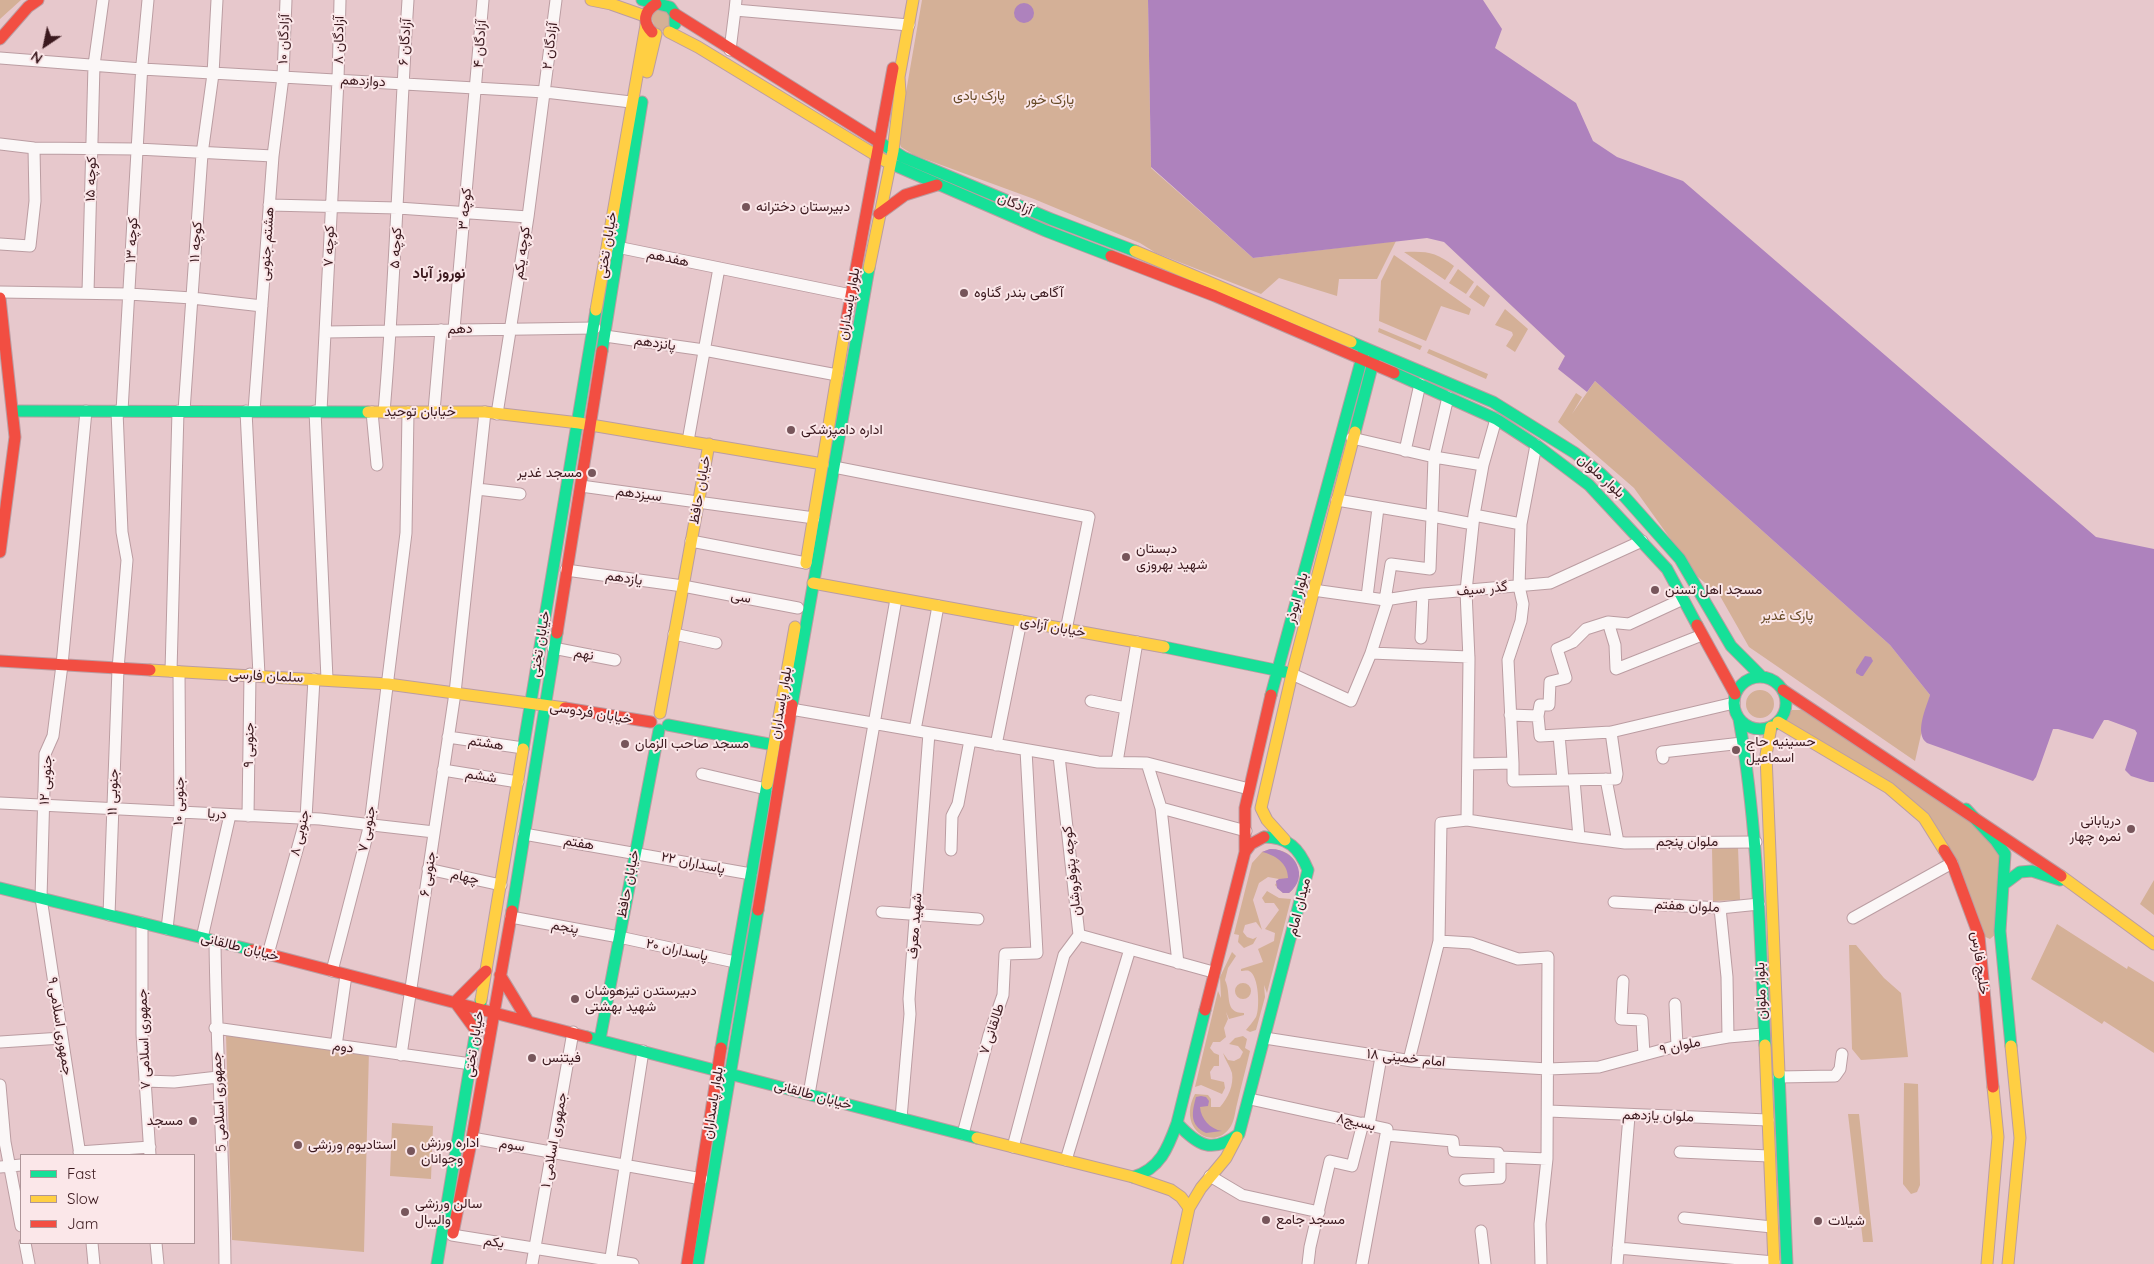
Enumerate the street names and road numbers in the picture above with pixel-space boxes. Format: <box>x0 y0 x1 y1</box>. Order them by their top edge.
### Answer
street label: آزادگان ۱۰ <box>275 14 293 64</box>
street label: آزادگان ۸ <box>330 16 348 64</box>
street label: آزادگان ۶ <box>395 18 415 66</box>
street label: آزادگان ۴ <box>470 19 490 69</box>
street label: آزادگان ۲ <box>539 21 561 71</box>
street label: دوازدهم <box>340 71 386 91</box>
street label: کوچه ۱۵ <box>82 156 100 202</box>
street label: کوچه ۳ <box>455 187 475 231</box>
street label: آزادگان <box>995 189 1035 219</box>
street label: هشتم جنوبی <box>256 206 278 282</box>
street label: خیابان تختی <box>593 211 621 279</box>
street label: کوچه ۱۳ <box>122 217 142 263</box>
street label: کوچه ۱۱ <box>186 221 206 263</box>
street label: کوچه ۷ <box>320 225 338 267</box>
street label: کوچه یکم <box>510 225 534 281</box>
street label: کوچه ۵ <box>387 227 405 269</box>
street label: هفدهم <box>645 245 691 271</box>
street label: بلوار پاسداران <box>834 267 864 341</box>
street label: دهم <box>447 320 473 338</box>
street label: پانزدهم <box>633 332 677 354</box>
street label: خیابان توحید <box>384 404 456 420</box>
street label: بلوار ملوان <box>1574 451 1628 501</box>
street label: خیابان حافظ <box>686 454 714 526</box>
street label: سیزدهم <box>615 482 663 506</box>
street label: یازدهم <box>604 567 644 589</box>
street label: بلوار ابوذر <box>1282 571 1312 625</box>
street label: گذر سیف <box>1456 578 1508 600</box>
street label: سی <box>730 587 752 607</box>
street label: خیابان تختی <box>526 610 554 678</box>
street label: خیابان آزادی <box>1019 613 1087 641</box>
street label: نهم <box>573 644 595 664</box>
street label: سلمان فارسی <box>228 666 304 686</box>
street label: بلوار پاسداران <box>766 666 796 740</box>
street label: خیابان فردوسی <box>549 698 633 728</box>
street label: ۹ جنوبی <box>240 722 258 768</box>
street label: هشتم <box>467 732 505 754</box>
street label: ۱۲ جنوبی <box>36 754 56 806</box>
street label: ششم <box>464 765 498 787</box>
street label: ۱۱ جنوبی <box>104 768 122 816</box>
street label: ۱۰ جنوبی <box>170 776 188 826</box>
street label: ۷ جنوبی <box>354 804 380 854</box>
street label: دریا <box>207 805 227 823</box>
street label: ۸ جنوبی <box>287 808 313 858</box>
street label: کوچه پتوفروشان <box>1059 825 1085 917</box>
street label: هفتم <box>562 832 596 854</box>
street label: ملوان پنجم <box>1656 834 1718 850</box>
street label: خیابان حافظ <box>613 848 643 920</box>
street label: پاسداران ۲۲ <box>660 849 726 877</box>
street label: ۶ جنوبی <box>416 850 440 898</box>
street label: چهام <box>449 866 481 888</box>
street label: میدان امام <box>1284 876 1314 938</box>
street label: شهید معرف <box>904 892 926 960</box>
street label: ملوان هفتم <box>1654 896 1720 916</box>
street label: پنجم <box>550 916 580 938</box>
street label: خیابان طالقانی <box>199 929 281 965</box>
street label: خلیج فارس <box>1967 930 1993 996</box>
street label: پاسداران ۲۰ <box>644 935 710 965</box>
street label: بلوار ملوان <box>1752 962 1770 1020</box>
street label: جمهوری اسلامی ۹ <box>44 976 76 1076</box>
street label: جمهوری اسلامی ۷ <box>134 988 154 1090</box>
street label: طالقانی ۷ <box>976 1001 1008 1057</box>
street label: خیابان تختی <box>460 1010 488 1078</box>
street label: ملوان ۹ <box>1658 1033 1702 1059</box>
street label: دوم <box>331 1037 355 1057</box>
street label: امام خمینی ۱۸ <box>1366 1046 1446 1070</box>
street label: جمهوری اسلامی 5 <box>208 1052 230 1152</box>
street label: بلوار پاسداران <box>699 1066 727 1140</box>
street label: خیابان طالقانی <box>772 1077 854 1113</box>
street label: جمهوری اسلامی ۱ <box>537 1091 571 1189</box>
street label: ملوان یازدهم <box>1622 1106 1694 1126</box>
street label: بسیج۸ <box>1335 1109 1377 1135</box>
street label: سوم <box>498 1135 526 1155</box>
street label: یکم <box>483 1232 505 1252</box>

